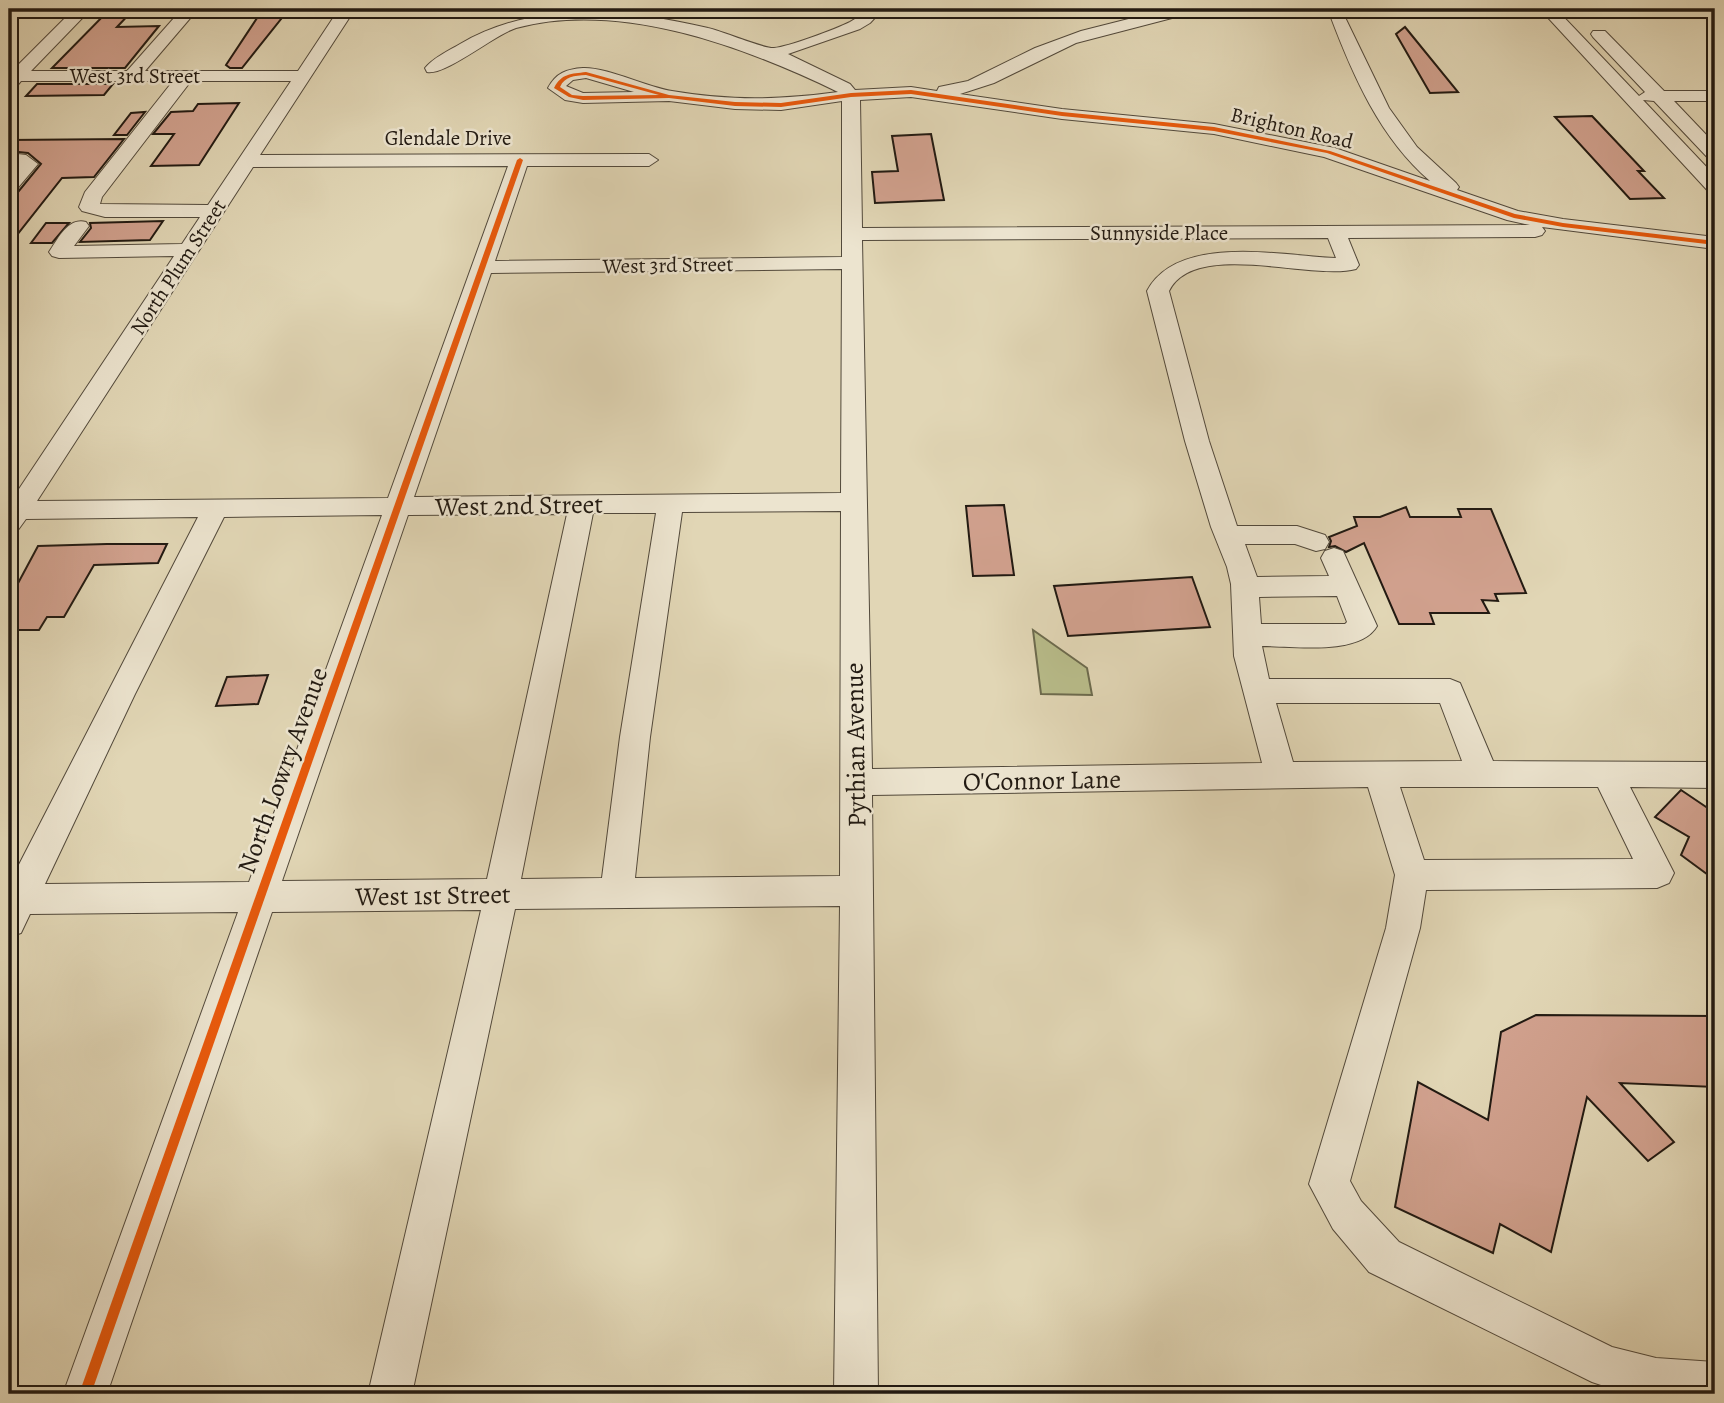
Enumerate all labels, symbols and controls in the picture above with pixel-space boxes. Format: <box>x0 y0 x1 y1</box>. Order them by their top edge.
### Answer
street label: West 3rd Street <box>69 62 200 90</box>
street label: Brighton Road <box>1228 100 1357 156</box>
street label: Glendale Drive <box>385 124 511 152</box>
street label: North Plum Street <box>124 194 232 340</box>
street label: Sunnyside Place <box>1090 219 1228 247</box>
street label: West 3rd Street <box>601 250 734 280</box>
street label: West 2nd Street <box>434 487 604 524</box>
street label: North Lowry Avenue <box>229 662 336 878</box>
street label: Pythian Avenue <box>837 662 874 828</box>
street label: O'Connor Lane <box>963 762 1121 799</box>
street label: West 1st Street <box>354 877 511 914</box>

